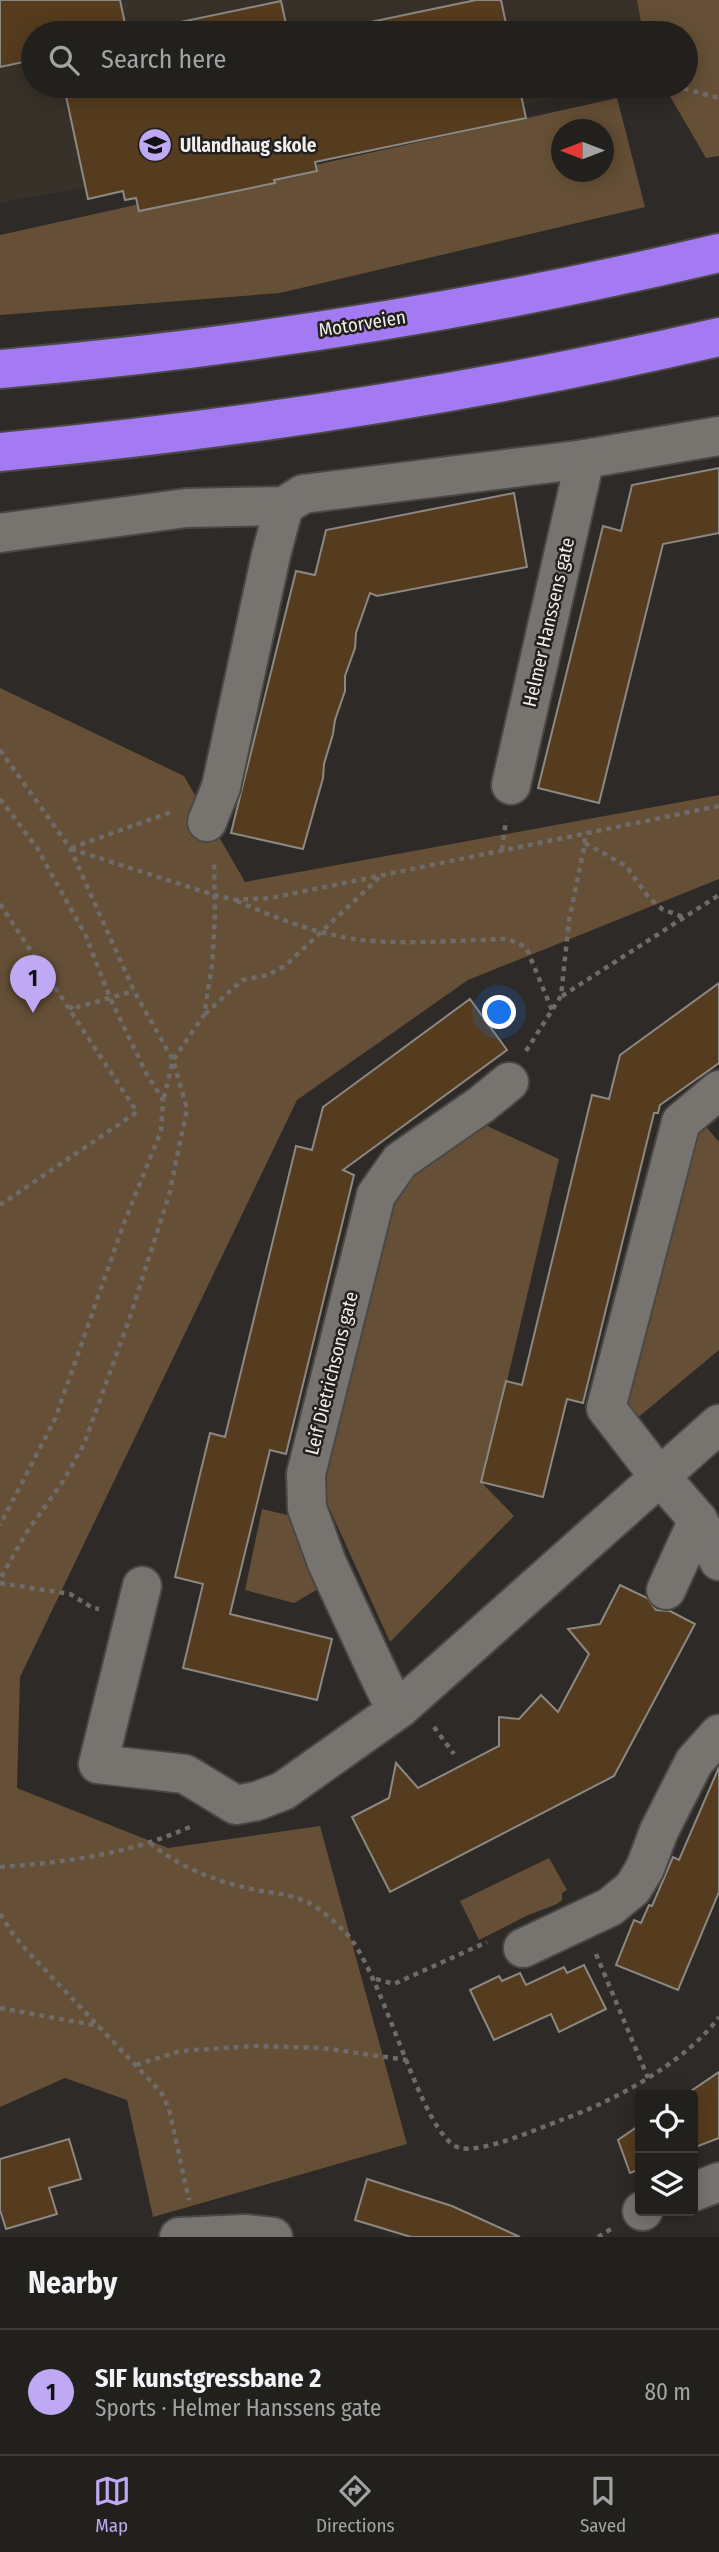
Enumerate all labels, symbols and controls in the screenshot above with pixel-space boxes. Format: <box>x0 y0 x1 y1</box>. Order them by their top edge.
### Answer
search box <box>21 21 698 98</box>
icon: search <box>45 41 83 79</box>
text: Search here <box>101 44 226 75</box>
north arrow <box>551 119 614 182</box>
school or university icon: Ullandhaug skole <box>136 126 174 164</box>
place label: Ullandhaug skole <box>180 134 317 157</box>
street label: Motorveien <box>317 305 407 342</box>
street label: Helmer Hanssens gate <box>518 535 579 709</box>
pin: 1 <box>10 955 56 1013</box>
your location <box>482 995 516 1029</box>
street label: Leif Dietrichsons gate <box>300 1289 363 1457</box>
map controls <box>635 2090 698 2216</box>
button: locate <box>635 2090 698 2153</box>
button: layers <box>635 2153 698 2216</box>
text: Nearby <box>28 2265 117 2301</box>
text: SIF kunstgressbane 2 <box>95 2363 321 2394</box>
text: 1 <box>46 2378 56 2406</box>
text: 80 m <box>644 2378 691 2406</box>
text: Sports · Helmer Hanssens gate <box>95 2394 381 2422</box>
tab: Map <box>93 2472 131 2537</box>
tab: Directions <box>316 2472 395 2537</box>
tab: Saved <box>580 2472 626 2537</box>

